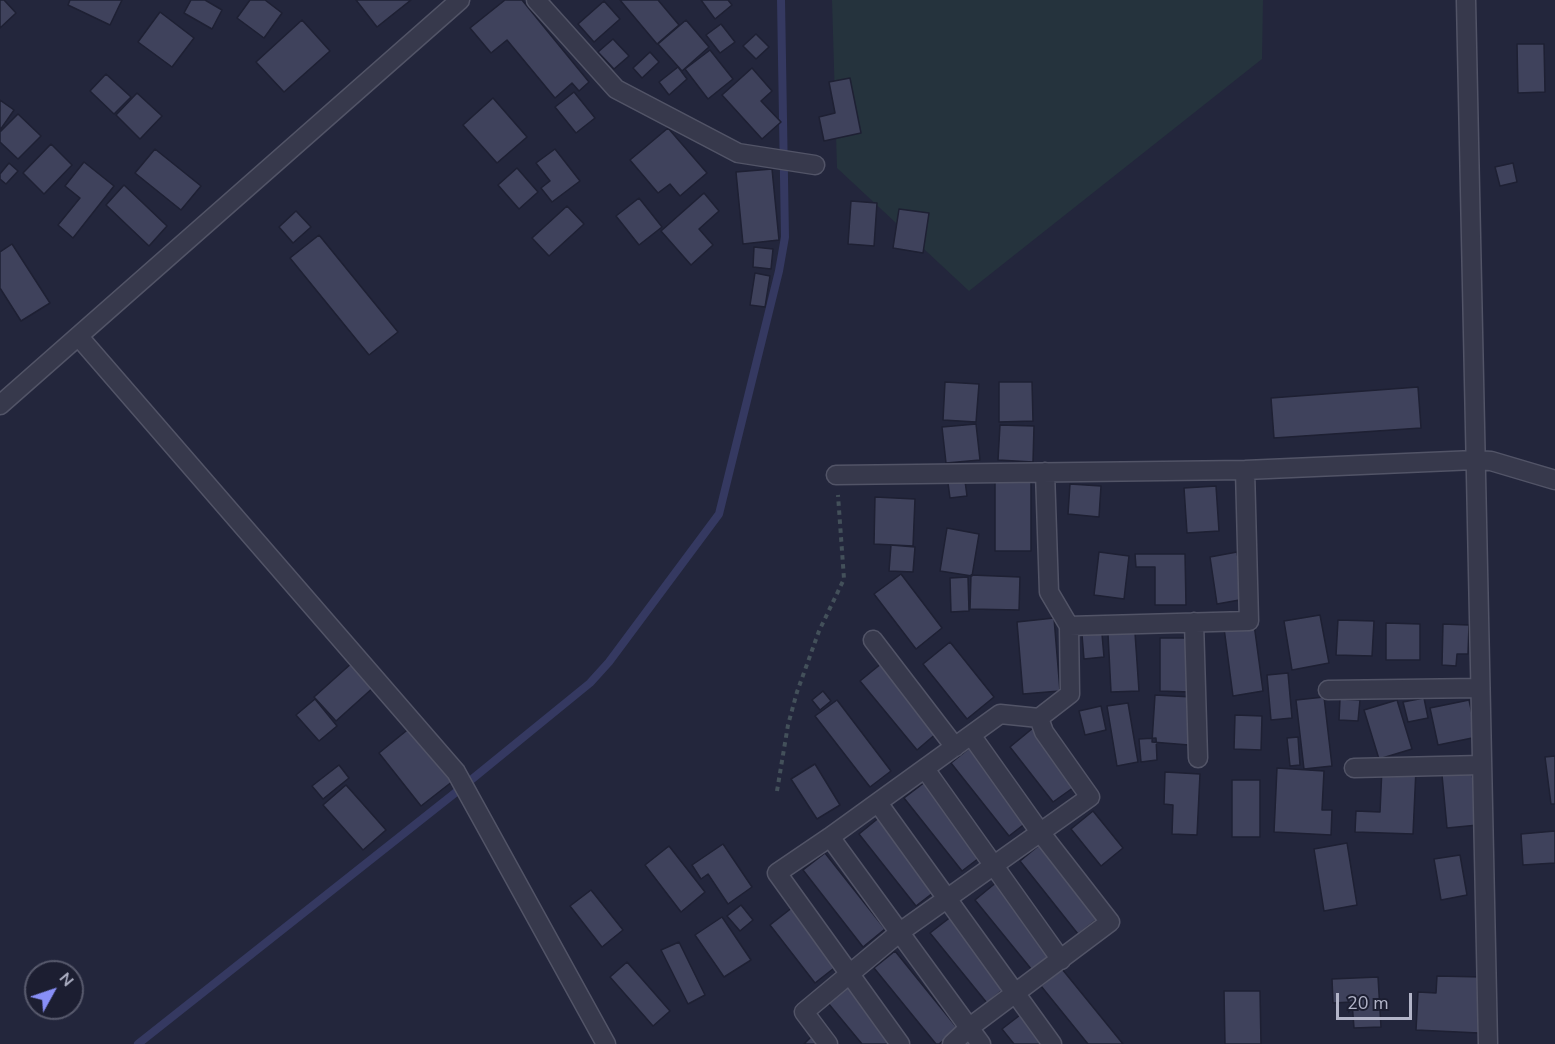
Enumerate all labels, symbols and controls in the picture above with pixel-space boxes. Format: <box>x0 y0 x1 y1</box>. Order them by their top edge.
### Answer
north arrow <box>24 960 84 1020</box>
text: N <box>54 968 79 991</box>
scale bar <box>1339 981 1416 1019</box>
text: 20 m <box>1347 991 1389 1015</box>

